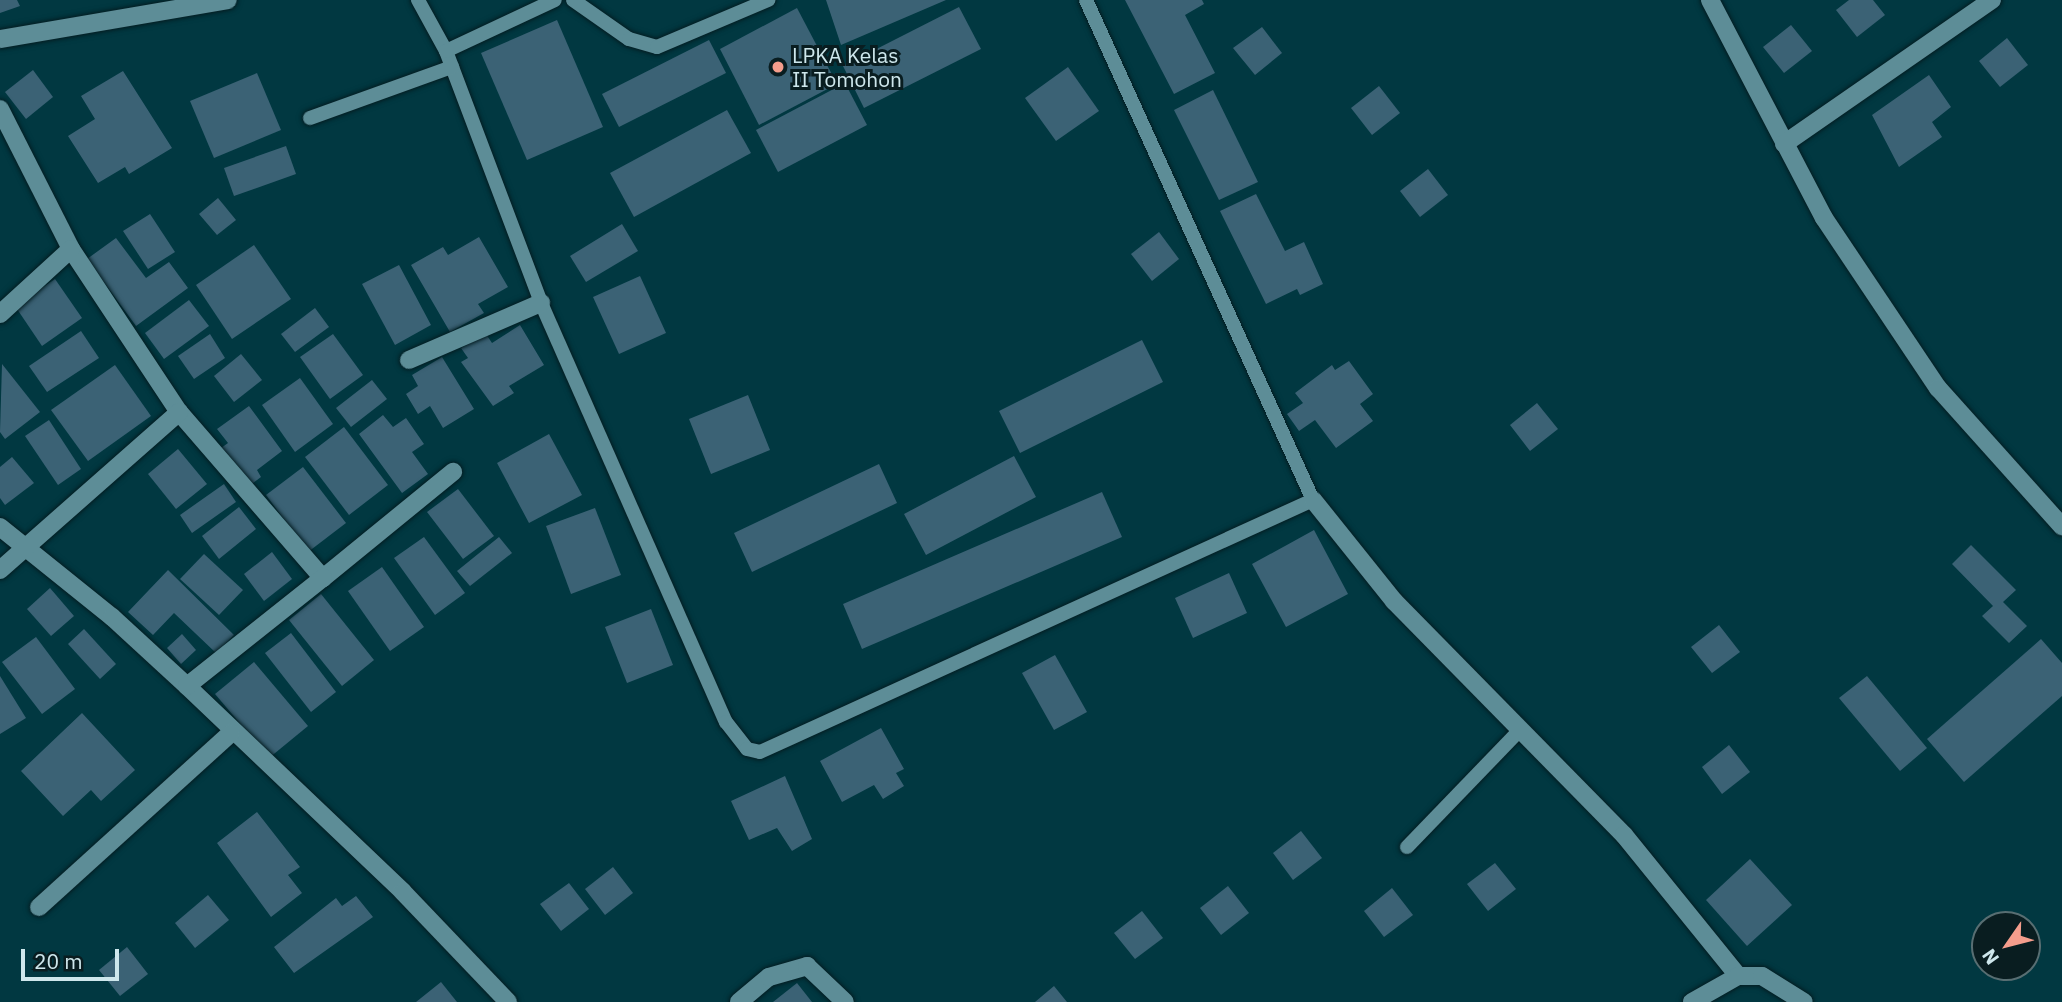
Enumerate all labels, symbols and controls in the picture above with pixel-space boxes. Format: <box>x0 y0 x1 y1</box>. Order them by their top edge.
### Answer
place label: LPKA Kelas II Tomohon <box>792 42 902 92</box>
marker: LPKA Kelas II Tomohon <box>770 59 786 75</box>
north arrow <box>1971 911 2041 981</box>
scale bar <box>24 936 122 980</box>
text: N <box>1977 944 2004 969</box>
text: 20 m <box>34 947 83 975</box>

